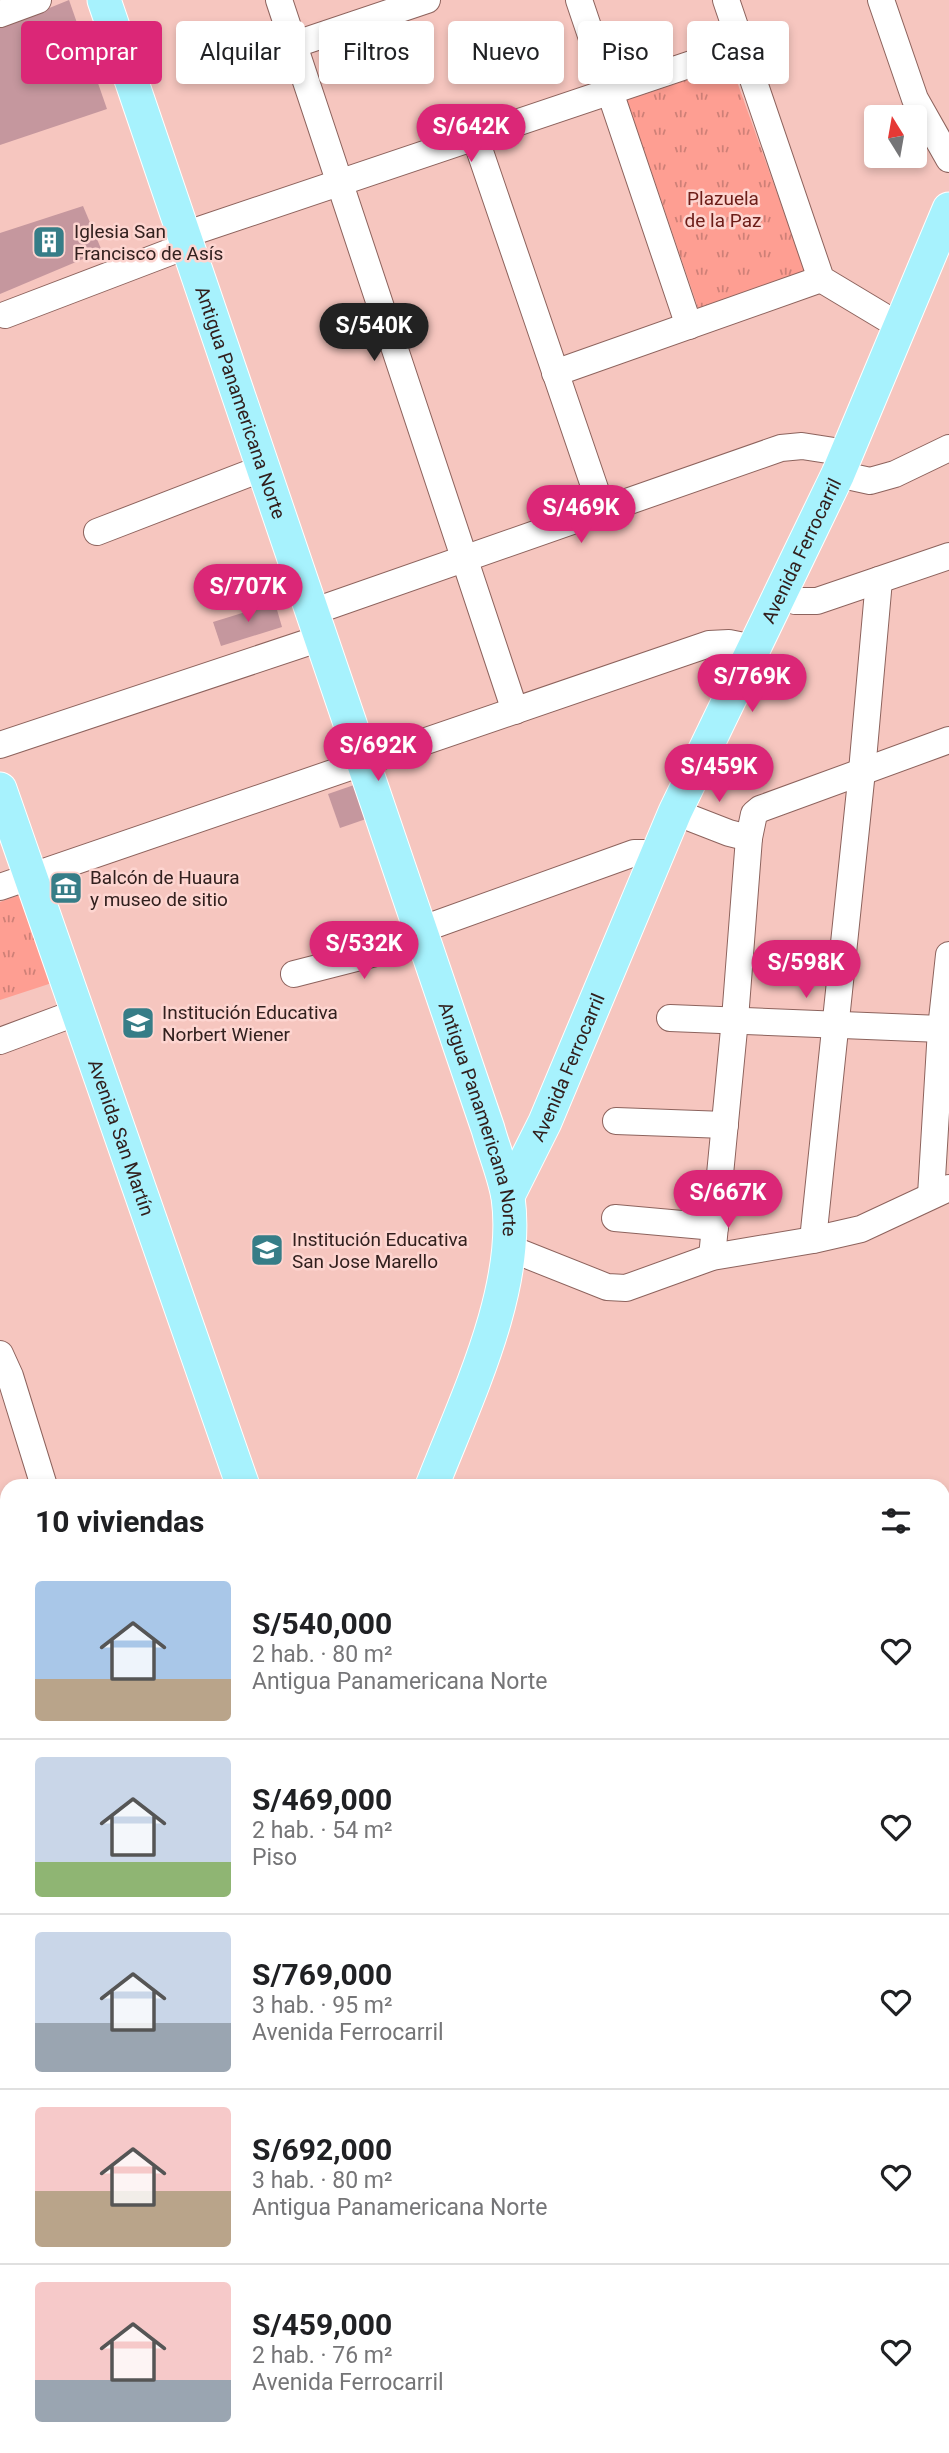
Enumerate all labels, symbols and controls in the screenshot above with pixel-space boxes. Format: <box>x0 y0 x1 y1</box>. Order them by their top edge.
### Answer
chip: Comprar <box>21 21 162 84</box>
chip: Alquilar <box>176 21 305 84</box>
chip: Filtros <box>319 21 434 84</box>
chip: Nuevo <box>448 21 564 84</box>
chip: Piso <box>578 21 673 84</box>
chip: Casa <box>687 21 789 84</box>
pin: S/642K <box>414 104 528 164</box>
north arrow <box>864 105 928 168</box>
map controls <box>864 105 927 168</box>
text: S/642K <box>433 113 509 140</box>
park label: Plazuela de la Paz <box>685 187 761 232</box>
place label: Iglesia San Francisco de Asís <box>74 220 223 265</box>
building icon: Iglesia San Francisco de Asís <box>30 223 68 261</box>
street label: Antigua Panamericana Norte <box>190 283 291 522</box>
pin: S/540K <box>317 304 431 363</box>
text: S/540K <box>336 312 412 339</box>
street label: Avenida Ferrocarril <box>757 475 846 627</box>
pin: S/469K <box>524 486 638 545</box>
text: S/469K <box>543 494 619 521</box>
pin: S/707K <box>191 564 305 624</box>
text: S/707K <box>210 573 286 600</box>
pin: S/769K <box>695 654 809 714</box>
text: S/769K <box>714 663 790 690</box>
pin: S/692K <box>321 724 435 783</box>
text: S/692K <box>340 732 416 759</box>
pin: S/459K <box>662 744 776 804</box>
text: S/459K <box>681 753 757 780</box>
place label: Balcón de Huaura y museo de sitio <box>90 866 240 911</box>
museum icon: Balcón de Huaura y museo de sitio <box>47 869 85 907</box>
pin: S/532K <box>307 922 421 981</box>
text: S/532K <box>326 930 402 957</box>
pin: S/598K <box>749 940 863 1000</box>
text: S/598K <box>768 949 844 976</box>
street label: Avenida Ferrocarril <box>526 990 610 1145</box>
street label: Antigua Panamericana Norte <box>434 999 521 1237</box>
place label: Institución Educativa Norbert Wiener <box>162 1001 338 1046</box>
school or university icon: Institución Educativa Norbert Wiener <box>119 1004 157 1042</box>
street label: Avenida San Martín <box>83 1056 159 1219</box>
pin: S/667K <box>671 1170 785 1230</box>
text: S/667K <box>690 1179 766 1206</box>
place label: Institución Educativa San Jose Marello <box>292 1228 468 1273</box>
school or university icon: Institución Educativa San Jose Marello <box>248 1231 286 1269</box>
icon: filters <box>877 1502 915 1540</box>
text: 10 viviendas <box>35 1504 205 1539</box>
text: S/540,000 <box>252 1606 392 1641</box>
icon: home <box>91 1609 175 1693</box>
icon: heart <box>877 1632 915 1670</box>
text: 2 hab. · 80 m² <box>252 1641 392 1668</box>
text: Antigua Panamericana Norte <box>252 1668 548 1695</box>
text: S/469,000 <box>252 1782 392 1817</box>
icon: home <box>91 1785 175 1869</box>
icon: heart <box>877 1808 915 1846</box>
text: 2 hab. · 54 m² <box>252 1817 392 1844</box>
text: Piso <box>252 1844 297 1871</box>
text: S/769,000 <box>252 1957 392 1992</box>
icon: home <box>91 1960 175 2044</box>
icon: heart <box>877 1983 915 2021</box>
text: 3 hab. · 95 m² <box>252 1992 392 2019</box>
text: Avenida Ferrocarril <box>252 2019 444 2046</box>
text: S/692,000 <box>252 2132 392 2167</box>
icon: home <box>91 2135 175 2219</box>
icon: heart <box>877 2158 915 2196</box>
text: 3 hab. · 80 m² <box>252 2167 392 2194</box>
text: Antigua Panamericana Norte <box>252 2194 548 2221</box>
text: S/459,000 <box>252 2307 392 2342</box>
icon: home <box>91 2310 175 2394</box>
icon: heart <box>877 2333 915 2371</box>
text: 2 hab. · 76 m² <box>252 2342 392 2369</box>
text: Avenida Ferrocarril <box>252 2369 444 2396</box>

